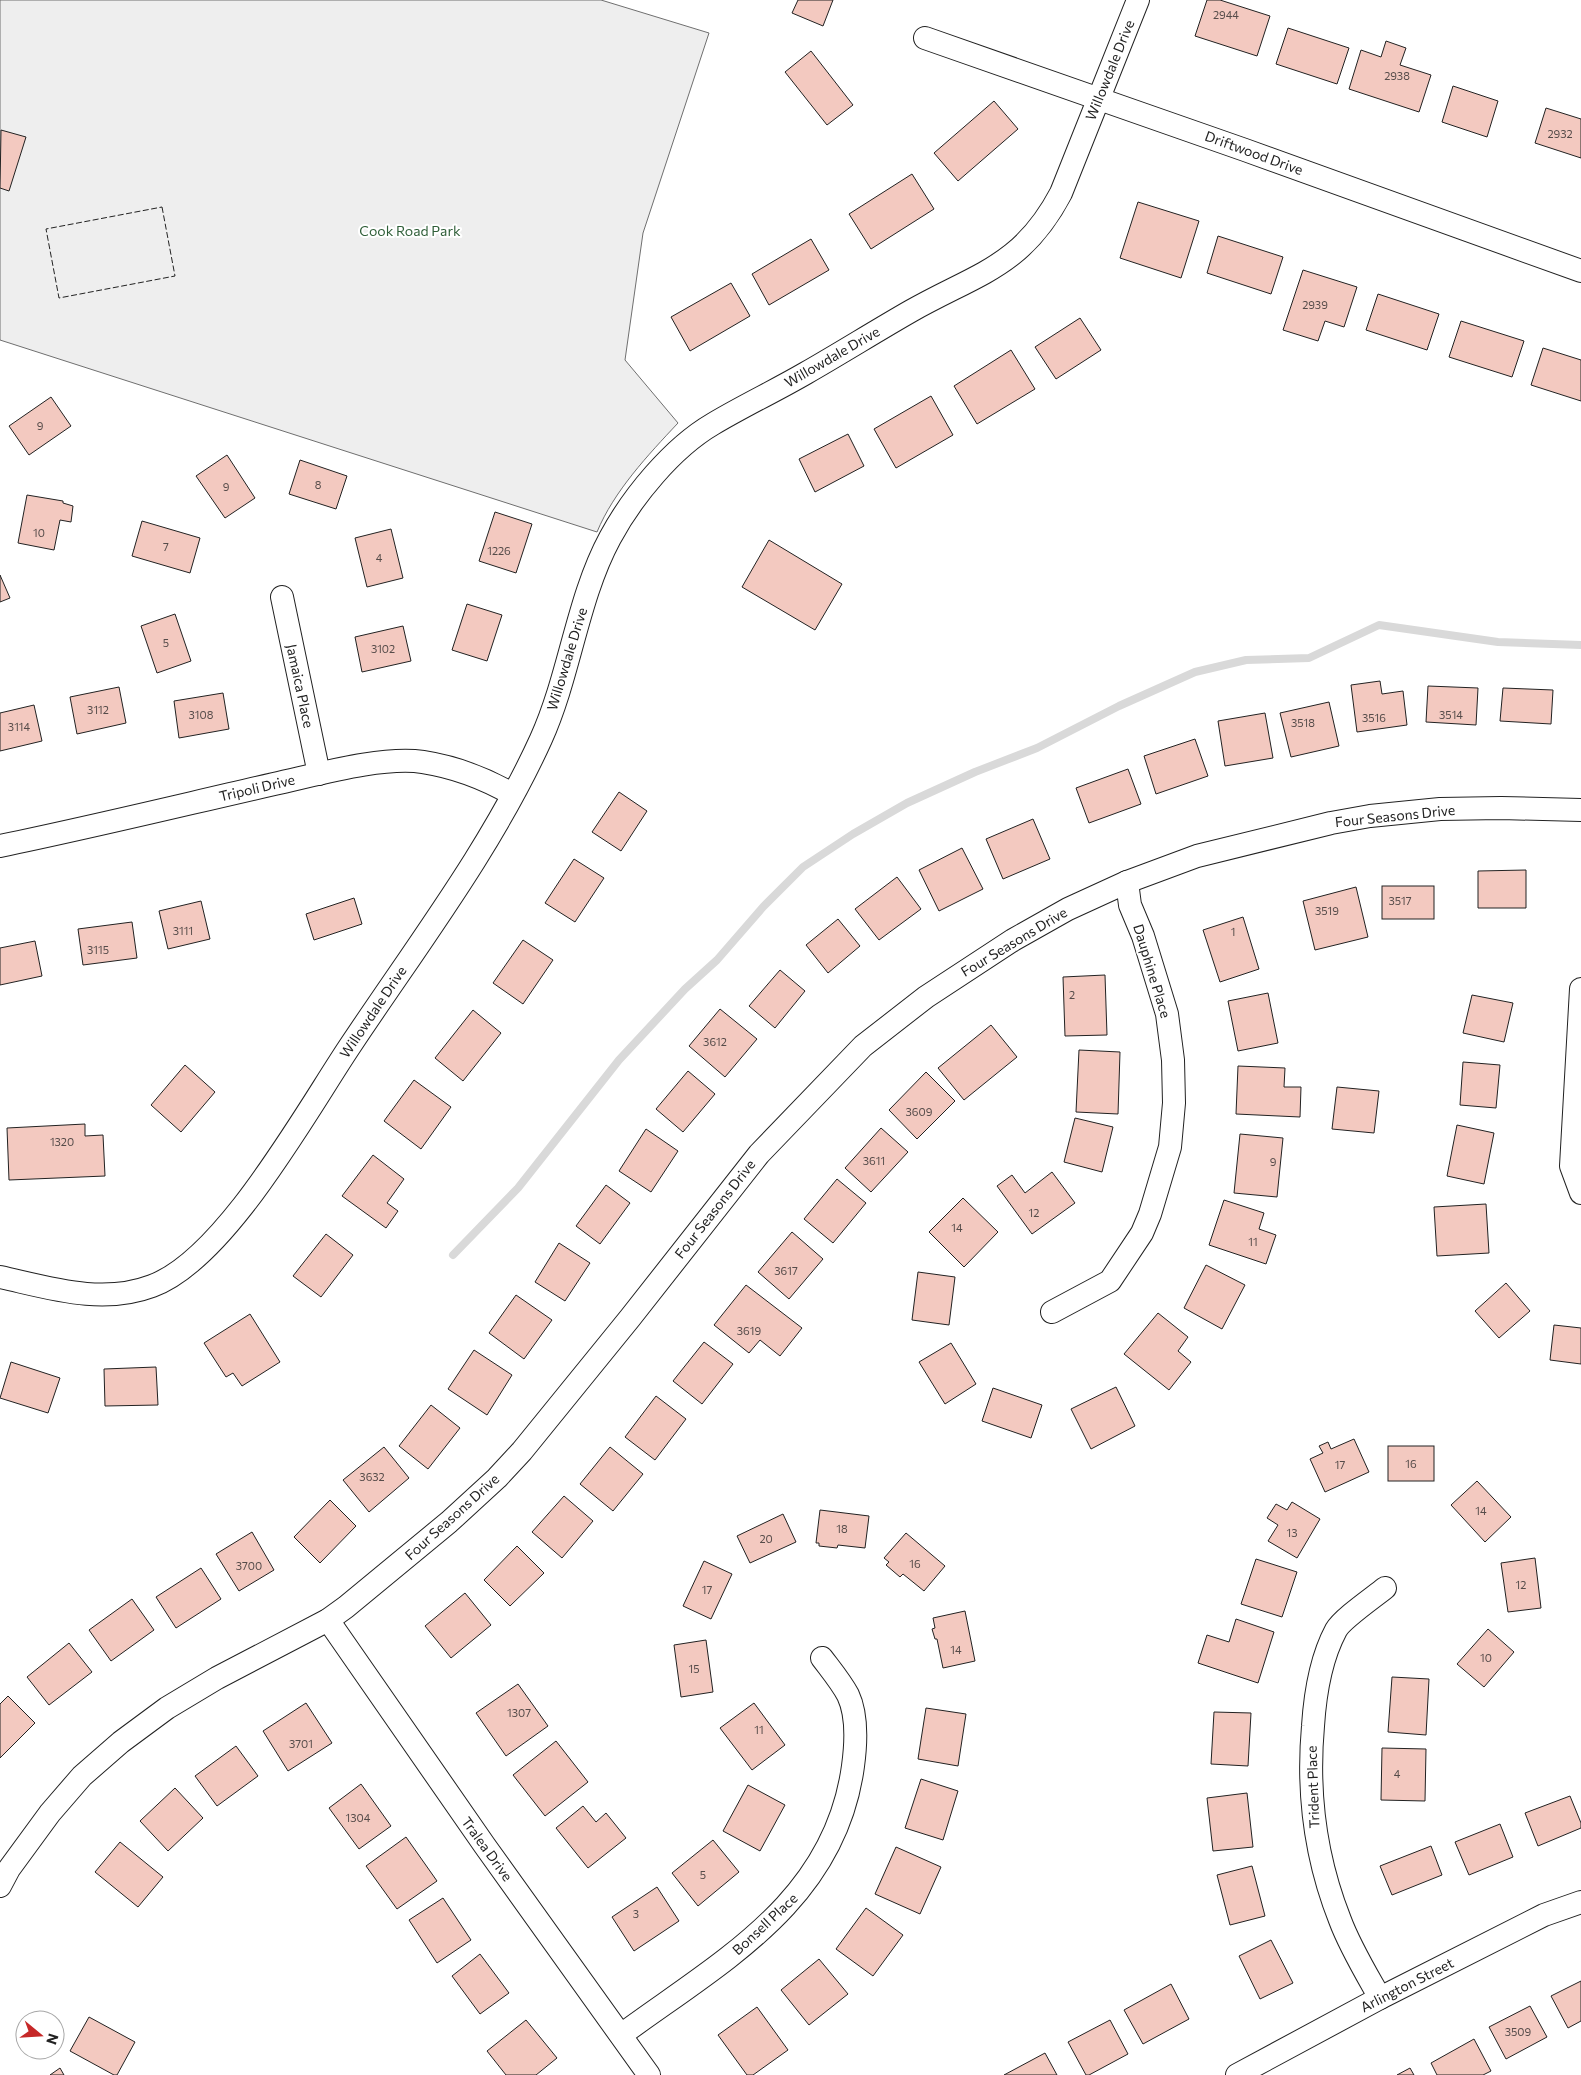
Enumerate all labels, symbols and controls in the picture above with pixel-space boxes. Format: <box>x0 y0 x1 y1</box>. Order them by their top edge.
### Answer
house number: 2944 <box>1213 8 1239 21</box>
street label: Willowdale Drive <box>1082 17 1137 123</box>
house number: 2938 <box>1384 69 1410 82</box>
street label: Driftwood Drive <box>1203 127 1306 178</box>
house number: 2932 <box>1547 127 1573 140</box>
park label: Cook Road Park <box>359 222 461 239</box>
house number: 2939 <box>1302 298 1328 311</box>
street label: Willowdale Drive <box>781 322 882 391</box>
house number: 9 <box>37 419 44 432</box>
house number: 8 <box>315 478 322 491</box>
house number: 9 <box>223 480 230 493</box>
house number: 10 <box>33 526 45 539</box>
house number: 7 <box>163 540 169 553</box>
house number: 1226 <box>487 544 511 557</box>
house number: 4 <box>376 551 383 564</box>
street label: Willowdale Drive <box>543 605 590 713</box>
house number: 5 <box>163 636 169 649</box>
street label: Jamaica Place <box>283 642 318 729</box>
house number: 3102 <box>371 642 395 655</box>
house number: 3112 <box>87 703 109 716</box>
house number: 3108 <box>189 708 214 721</box>
house number: 3514 <box>1439 708 1463 721</box>
house number: 3516 <box>1362 711 1386 724</box>
house number: 3518 <box>1291 716 1315 729</box>
house number: 3114 <box>8 720 31 733</box>
street label: Tripoli Drive <box>217 771 296 804</box>
street label: Four Seasons Drive <box>1334 801 1456 830</box>
house number: 3517 <box>1388 894 1412 907</box>
street label: Four Seasons Drive <box>958 903 1070 980</box>
house number: 3519 <box>1315 904 1339 917</box>
street label: Dauphine Place <box>1130 922 1175 1020</box>
house number: 3111 <box>173 924 193 937</box>
house number: 1 <box>1231 925 1235 938</box>
house number: 3115 <box>87 943 109 956</box>
street label: Willowdale Drive <box>336 963 410 1061</box>
house number: 2 <box>1069 988 1075 1001</box>
house number: 3612 <box>703 1035 727 1048</box>
house number: 3609 <box>906 1105 933 1118</box>
house number: 1320 <box>50 1135 74 1148</box>
house number: 3611 <box>863 1154 885 1167</box>
house number: 9 <box>1270 1155 1277 1168</box>
street label: Four Seasons Drive <box>671 1156 758 1261</box>
house number: 12 <box>1029 1206 1039 1219</box>
house number: 14 <box>951 1221 963 1234</box>
house number: 11 <box>1248 1235 1258 1248</box>
house number: 3617 <box>774 1264 798 1277</box>
house number: 3619 <box>737 1324 761 1337</box>
house number: 16 <box>1405 1457 1417 1470</box>
house number: 17 <box>1335 1458 1345 1471</box>
house number: 3632 <box>359 1470 385 1483</box>
street label: Four Seasons Drive <box>401 1470 502 1563</box>
house number: 14 <box>1475 1504 1487 1517</box>
house number: 18 <box>836 1522 848 1535</box>
house number: 13 <box>1287 1526 1297 1539</box>
house number: 20 <box>759 1532 773 1545</box>
house number: 16 <box>909 1557 921 1570</box>
house number: 3700 <box>236 1559 262 1572</box>
house number: 12 <box>1516 1578 1526 1591</box>
house number: 17 <box>702 1583 712 1596</box>
house number: 14 <box>950 1643 962 1656</box>
house number: 10 <box>1480 1651 1492 1664</box>
house number: 15 <box>688 1662 700 1675</box>
house number: 1307 <box>507 1706 531 1719</box>
house number: 11 <box>754 1723 764 1736</box>
house number: 3701 <box>289 1737 313 1750</box>
street label: Trident Place <box>1303 1745 1322 1829</box>
house number: 4 <box>1394 1767 1401 1780</box>
house number: 1304 <box>346 1811 371 1824</box>
street label: Tralea Drive <box>458 1813 516 1884</box>
house number: 5 <box>700 1868 706 1881</box>
street label: Bonsell Place <box>729 1889 801 1958</box>
house number: 3 <box>633 1907 639 1920</box>
street label: Arlington Street <box>1357 1954 1456 2015</box>
north arrow <box>15 2010 65 2060</box>
house number: 3509 <box>1505 2025 1532 2038</box>
text: N <box>43 2032 63 2047</box>

